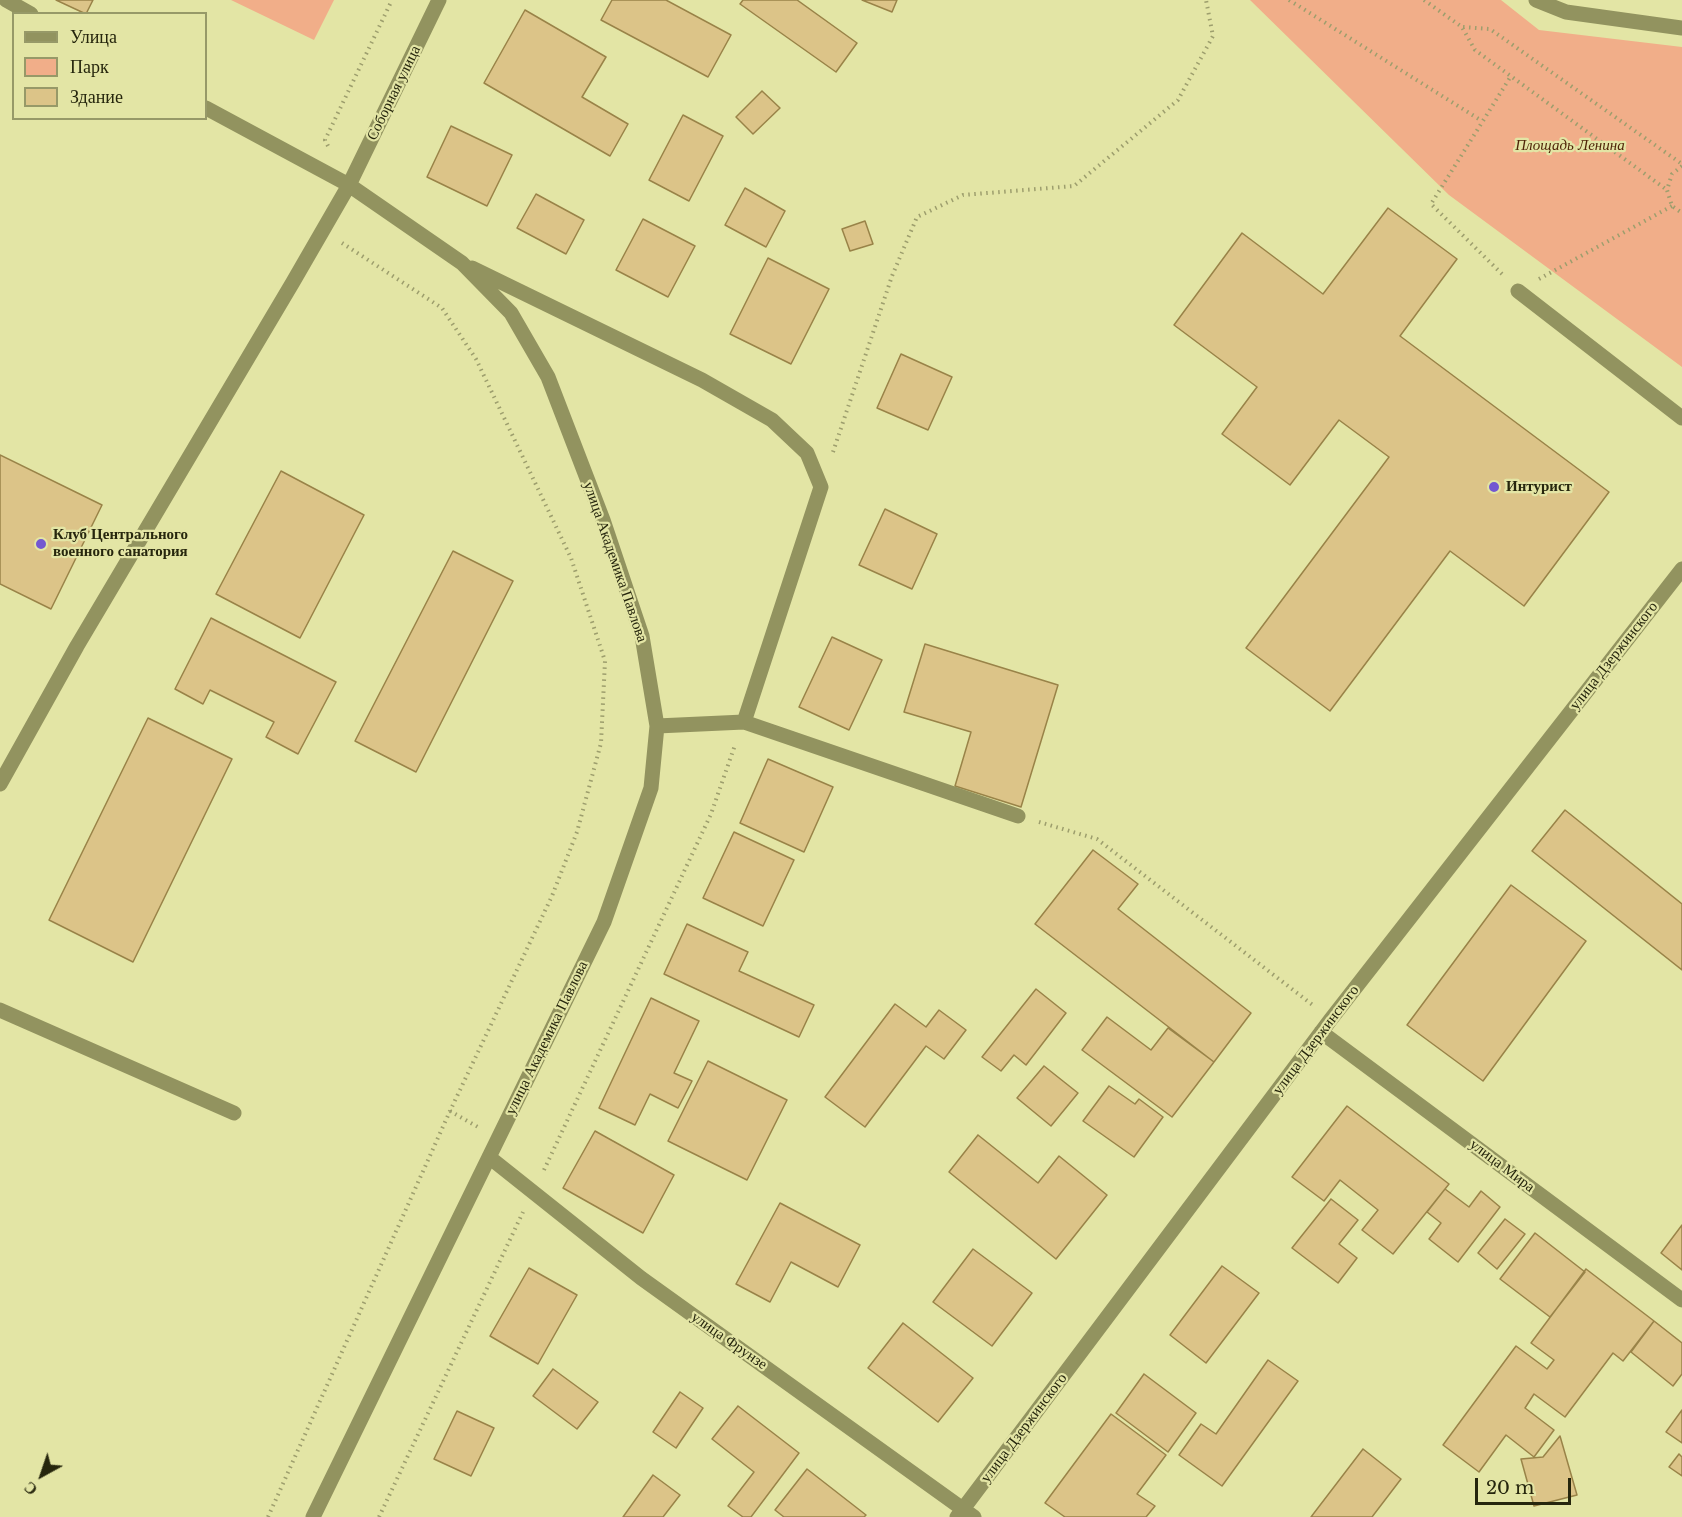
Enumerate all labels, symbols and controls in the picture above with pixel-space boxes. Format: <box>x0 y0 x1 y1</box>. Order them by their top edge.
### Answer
legend <box>12 12 207 120</box>
text: Улица <box>70 26 117 48</box>
street label: Соборная улица <box>363 43 425 143</box>
text: Парк <box>70 56 109 78</box>
text: Здание <box>70 86 123 108</box>
park label: Площадь Ленина <box>1515 137 1625 155</box>
place label: Интурист <box>1506 478 1572 496</box>
street label: улица Академика Павлова <box>579 479 651 645</box>
marker: Интурист <box>1487 480 1501 494</box>
place label: Клуб Центрального военного санатория <box>53 526 188 561</box>
marker: Клуб Центрального военного санатория <box>34 537 48 551</box>
street label: улица Дзержинского <box>1566 598 1662 714</box>
street label: улица Академика Павлова <box>502 958 592 1118</box>
street label: улица Дзержинского <box>1269 982 1363 1098</box>
street label: улица Мира <box>1466 1136 1538 1196</box>
street label: улица Фрунзе <box>688 1308 770 1374</box>
street label: улица Дзержинского <box>977 1370 1071 1486</box>
north arrow <box>12 1445 72 1505</box>
scale bar <box>1478 1466 1574 1504</box>
text: С <box>20 1477 41 1500</box>
text: 20 m <box>1486 1477 1534 1499</box>

